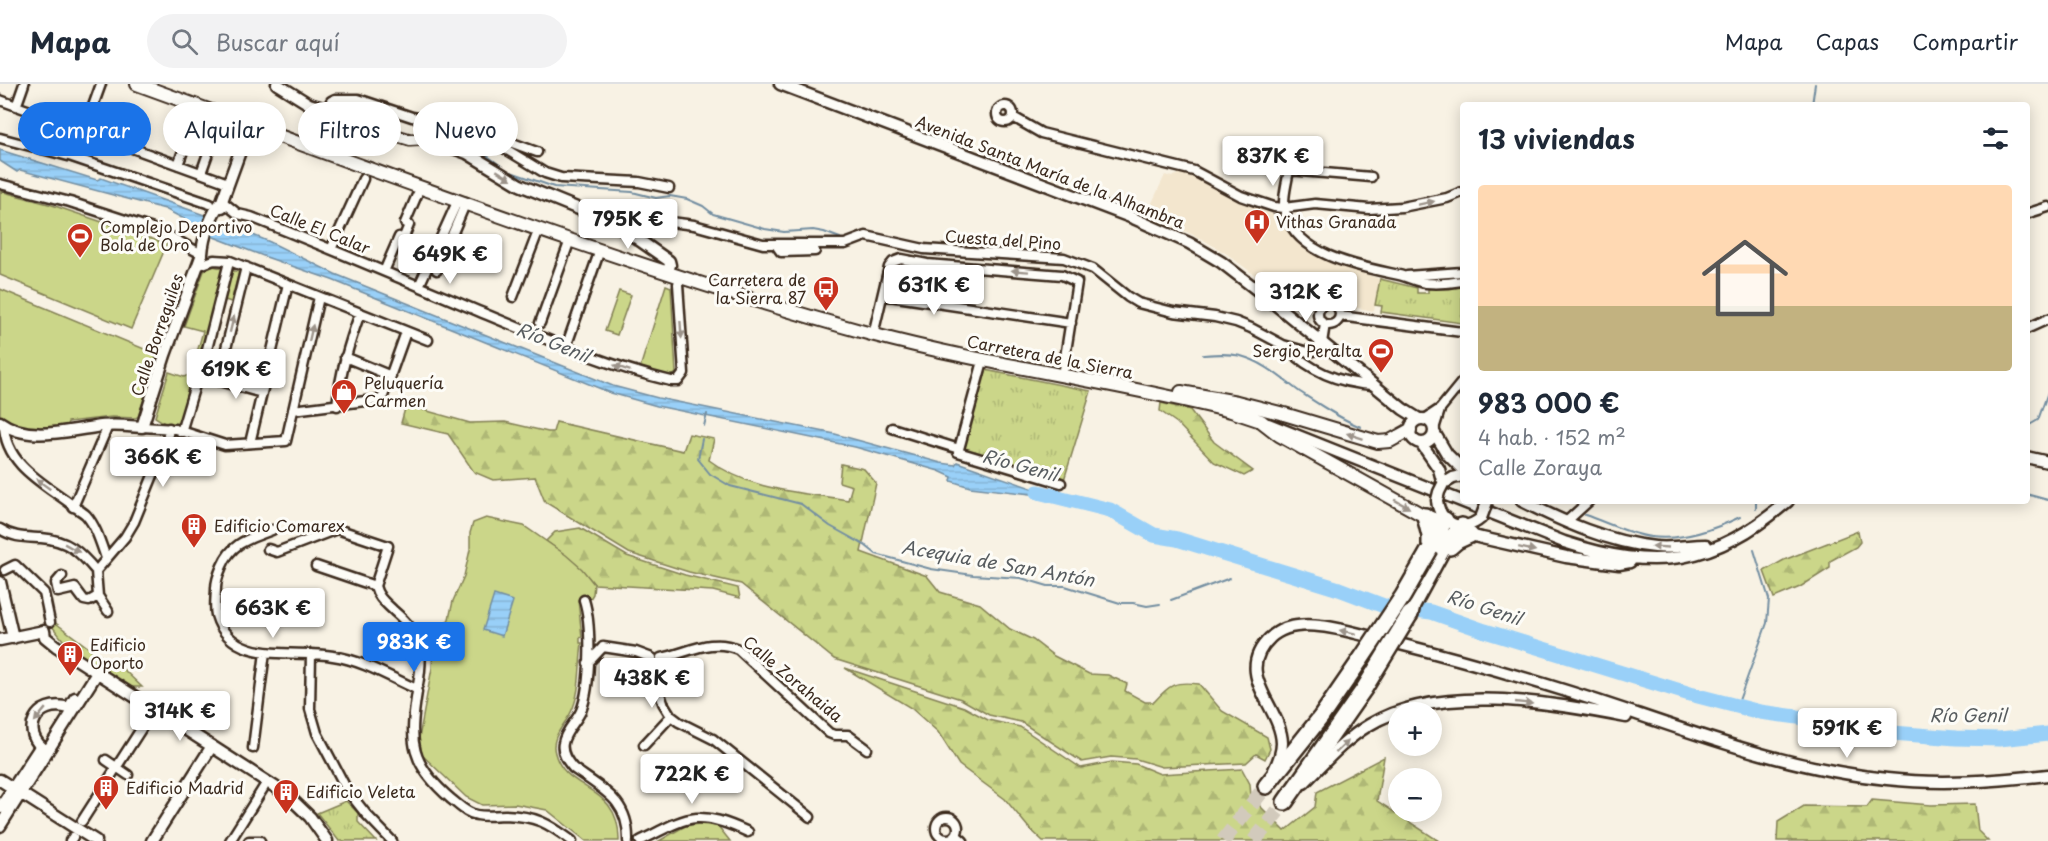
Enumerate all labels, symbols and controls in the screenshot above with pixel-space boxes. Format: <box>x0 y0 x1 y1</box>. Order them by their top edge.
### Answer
search box <box>147 14 567 68</box>
text: Mapa <box>30 20 111 63</box>
icon: search <box>168 25 201 58</box>
text: Buscar aquí <box>216 25 340 58</box>
text: Mapa <box>1725 25 1783 57</box>
text: Capas <box>1816 25 1879 57</box>
text: Compartir <box>1912 25 2018 57</box>
chip: Comprar <box>18 102 151 156</box>
chip: Alquilar <box>163 102 286 156</box>
chip: Filtros <box>298 102 401 156</box>
chip: Nuevo <box>413 102 518 156</box>
street label: Avenida Santa María de la Alhambra <box>912 109 1189 234</box>
text: 13 viviendas <box>1478 119 1635 158</box>
icon: filters <box>1979 122 2012 155</box>
pin: 837K € <box>1224 136 1322 187</box>
text: 837K € <box>1236 140 1310 170</box>
one-way arrow <box>496 169 512 180</box>
street label: Calle El Calar <box>267 197 375 259</box>
one-way arrow <box>1416 198 1435 207</box>
pin: 795K € <box>579 199 677 250</box>
text: 795K € <box>592 203 664 233</box>
hospital icon: Vithas Granada <box>1242 207 1272 245</box>
place label: Vithas Granada <box>1276 209 1396 233</box>
place label: Complejo Deportivo Bola de Oro <box>100 214 253 256</box>
sports icon: Complejo Deportivo Bola de Oro <box>65 221 95 259</box>
street label: Cuesta del Pino <box>944 223 1062 255</box>
icon: home <box>1691 224 1799 332</box>
pin: 649K € <box>401 234 499 285</box>
text: 649K € <box>412 238 488 268</box>
pin: 631K € <box>885 265 983 316</box>
one-way arrow <box>1011 266 1030 275</box>
place label: Carretera de la Sierra 87 <box>708 267 806 309</box>
text: 631K € <box>898 269 970 299</box>
street label: Calle Borreguiles <box>124 270 188 399</box>
pin: 312K € <box>1257 272 1355 323</box>
bus stop icon: Carretera de la Sierra 87 <box>811 274 841 312</box>
text: 312K € <box>1269 276 1343 306</box>
one-way arrow <box>228 315 238 333</box>
water label: Río Genil <box>513 315 597 370</box>
one-way arrow <box>676 320 686 339</box>
one-way arrow <box>306 324 316 342</box>
street label: Carretera de la Sierra <box>965 328 1135 384</box>
sports icon: Sergio Peralta <box>1366 336 1396 374</box>
place label: Sergio Peralta <box>1253 338 1363 362</box>
pin: 619K € <box>187 349 285 400</box>
text: 619K € <box>201 353 271 383</box>
one-way arrow <box>612 362 630 372</box>
place label: Peluquería Carmen <box>364 370 444 412</box>
shop icon: Peluquería Carmen <box>329 377 359 415</box>
text: 983 000 € <box>1478 383 1620 422</box>
text: 4 hab. · 152 m² <box>1478 422 1626 452</box>
one-way arrow <box>1346 431 1364 441</box>
pin: 366K € <box>114 437 212 488</box>
text: 366K € <box>124 441 202 471</box>
water label: Río Genil <box>980 442 1064 488</box>
text: Calle Zoraya <box>1478 452 1602 482</box>
one-way arrow <box>35 478 51 490</box>
one-way arrow <box>1394 499 1411 509</box>
building icon: Edificio Comarex <box>179 511 209 549</box>
place label: Edificio Comarex <box>214 513 345 537</box>
water label: Acequia de San Antón <box>900 532 1098 593</box>
one-way arrow <box>1651 542 1670 552</box>
one-way arrow <box>64 543 81 553</box>
one-way arrow <box>1518 545 1537 554</box>
water label: Río Genil <box>1444 582 1528 632</box>
pin: 663K € <box>224 588 322 639</box>
text: 663K € <box>235 592 311 622</box>
pin: 983K € <box>365 622 463 673</box>
text: 983K € <box>377 626 451 656</box>
one-way arrow <box>1338 627 1357 636</box>
street label: Calle Zorahaida <box>739 629 849 727</box>
place label: Edificio Oporto <box>90 632 146 674</box>
building icon: Edificio Oporto <box>55 639 85 677</box>
pin: 438K € <box>603 658 701 709</box>
text: 438K € <box>614 662 690 692</box>
pin: 314K € <box>131 691 229 742</box>
text: 314K € <box>144 695 216 725</box>
one-way arrow <box>1515 698 1534 707</box>
water label: Río Genil <box>1930 701 2010 728</box>
map controls <box>1388 702 1442 822</box>
button: + <box>1388 702 1442 756</box>
one-way arrow <box>34 707 47 723</box>
pin: 591K € <box>1798 708 1896 759</box>
text: 591K € <box>1812 712 1882 742</box>
one-way arrow <box>1334 740 1348 754</box>
pin: 722K € <box>643 754 741 805</box>
text: 722K € <box>654 758 730 788</box>
button: − <box>1388 768 1442 822</box>
building icon: Edificio Madrid <box>91 773 121 811</box>
place label: Edificio Madrid <box>126 775 244 799</box>
building icon: Edificio Veleta <box>271 777 301 815</box>
place label: Edificio Veleta <box>306 779 415 803</box>

